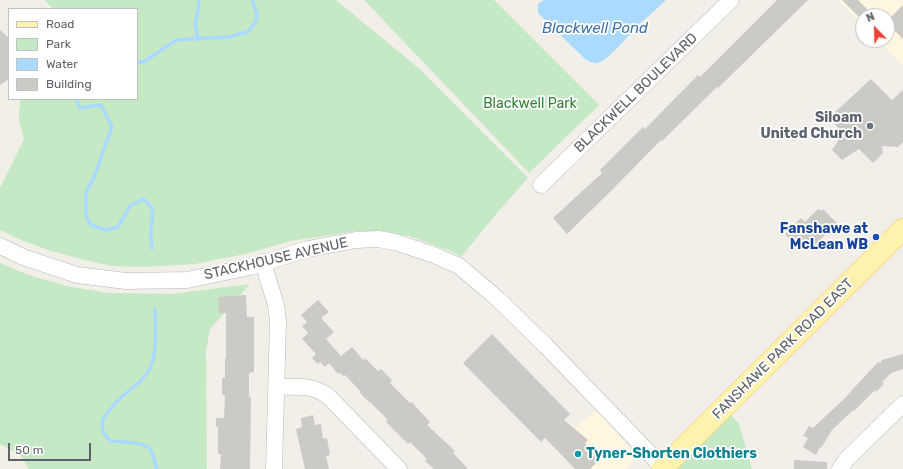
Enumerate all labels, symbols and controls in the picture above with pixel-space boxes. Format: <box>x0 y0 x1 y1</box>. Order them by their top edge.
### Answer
legend <box>8 8 138 100</box>
north arrow <box>855 8 895 48</box>
text: N <box>864 10 877 25</box>
text: Road <box>46 17 74 31</box>
water label: Blackwell Pond <box>542 20 648 38</box>
street label: BLACKWELL BOULEVARD <box>571 30 701 156</box>
text: Park <box>46 37 71 51</box>
text: Water <box>46 57 78 71</box>
text: Building <box>46 77 92 91</box>
park label: Blackwell Park <box>483 96 577 112</box>
place label: Siloam United Church <box>761 110 862 142</box>
marker: Siloam United Church <box>865 121 875 131</box>
place label: Fanshawe at McLean WB <box>780 221 868 254</box>
marker: Fanshawe at McLean WB <box>871 232 881 242</box>
street label: STACKHOUSE AVENUE <box>203 234 349 284</box>
street label: FANSHAWE PARK ROAD EAST <box>709 275 857 423</box>
scale bar <box>10 435 93 461</box>
text: 50 m <box>15 443 43 457</box>
place label: Tyner-Shorten Clothiers <box>586 446 757 462</box>
marker: Tyner-Shorten Clothiers <box>573 449 583 459</box>

